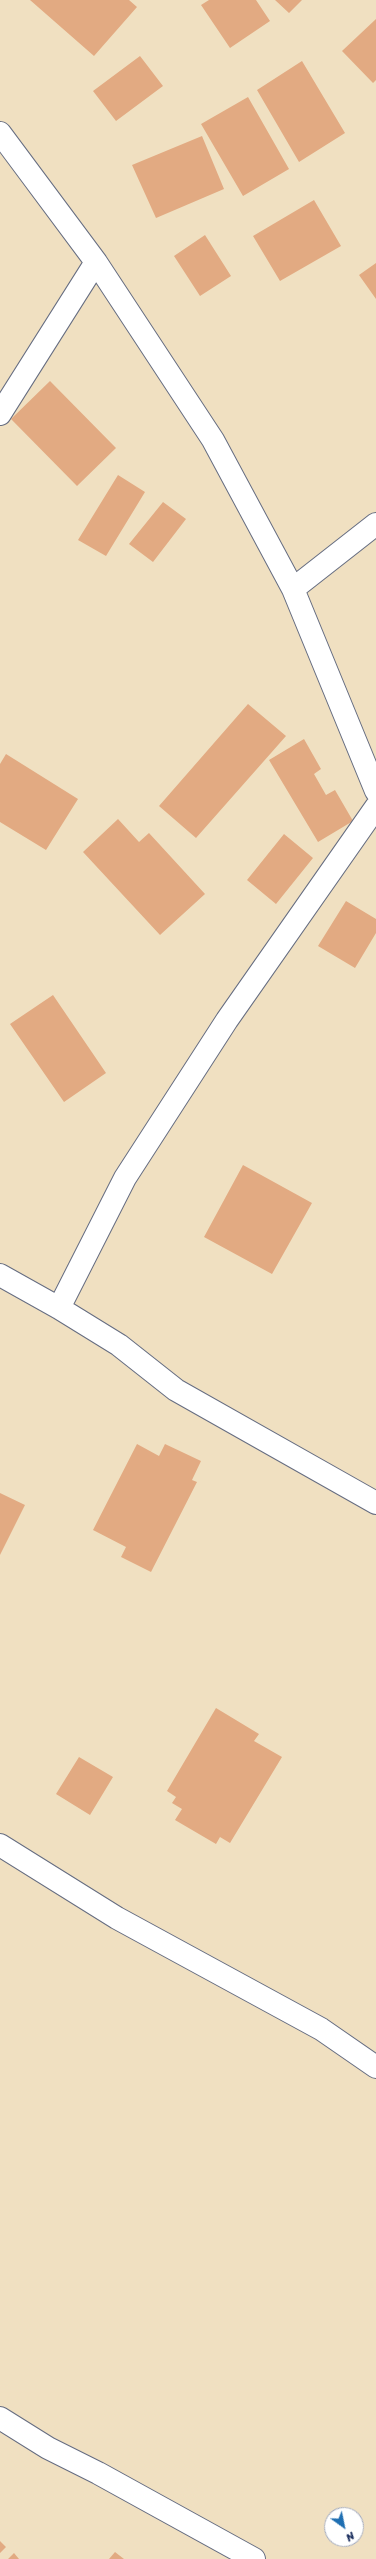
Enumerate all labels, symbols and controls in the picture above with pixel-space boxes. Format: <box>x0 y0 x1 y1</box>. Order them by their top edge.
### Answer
north arrow <box>324 2507 364 2547</box>
text: N <box>342 2527 359 2547</box>

